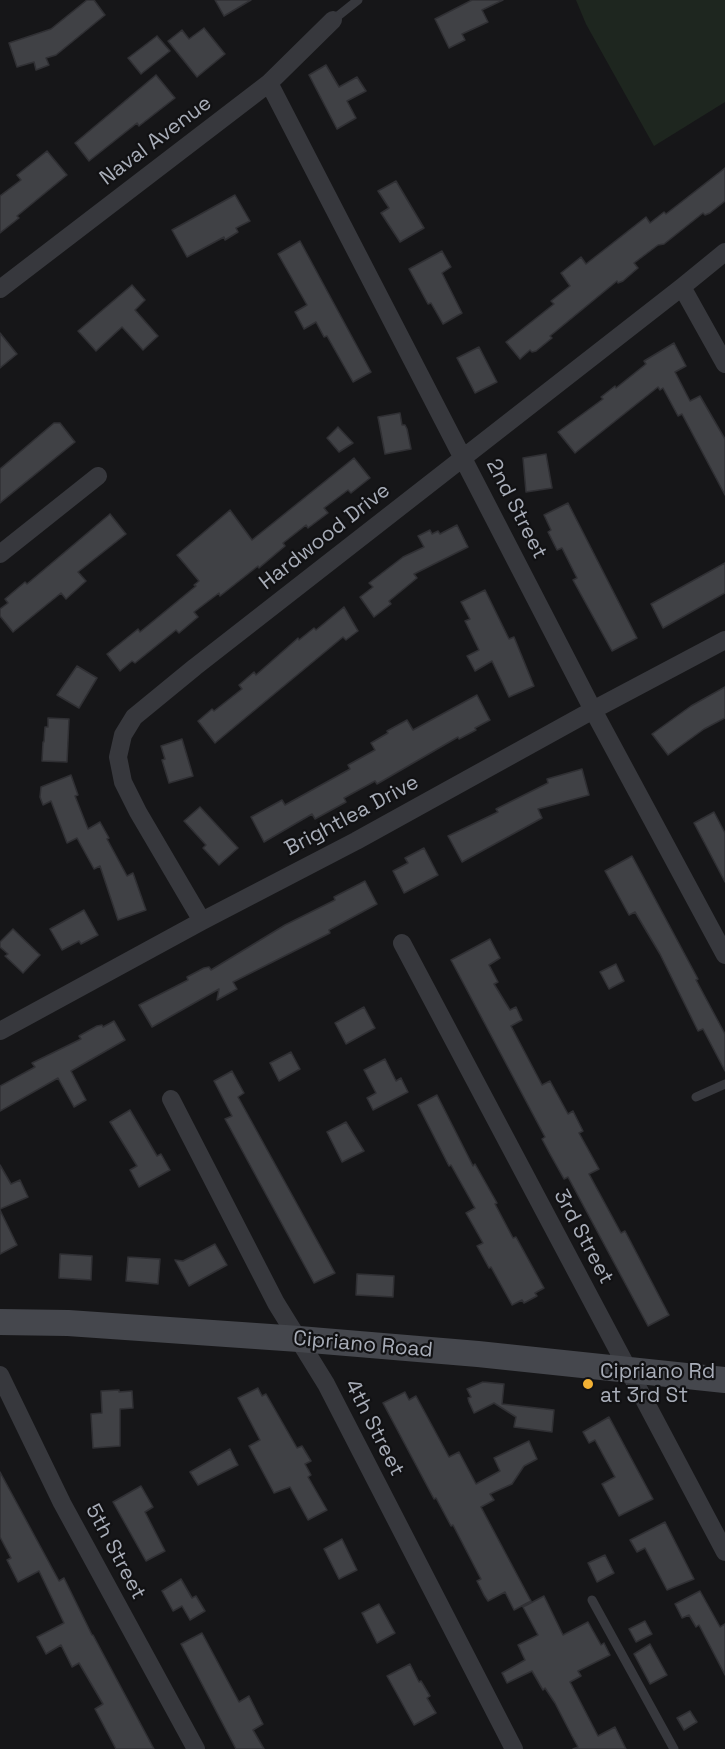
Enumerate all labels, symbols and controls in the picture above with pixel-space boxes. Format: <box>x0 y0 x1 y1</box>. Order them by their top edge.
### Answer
street label: Naval Avenue <box>95 91 217 191</box>
street label: 2nd Street <box>480 455 552 563</box>
street label: Hardwood Drive <box>255 478 395 596</box>
street label: Brightlea Drive <box>281 770 423 862</box>
street label: 3rd Street <box>548 1185 618 1289</box>
street label: Cipriano Road <box>292 1326 434 1364</box>
place label: Cipriano Rd at 3rd St <box>600 1359 715 1409</box>
street label: 4th Street <box>339 1375 409 1481</box>
marker: Cipriano Rd at 3rd St <box>581 1377 595 1391</box>
street label: 5th Street <box>79 1500 151 1604</box>

